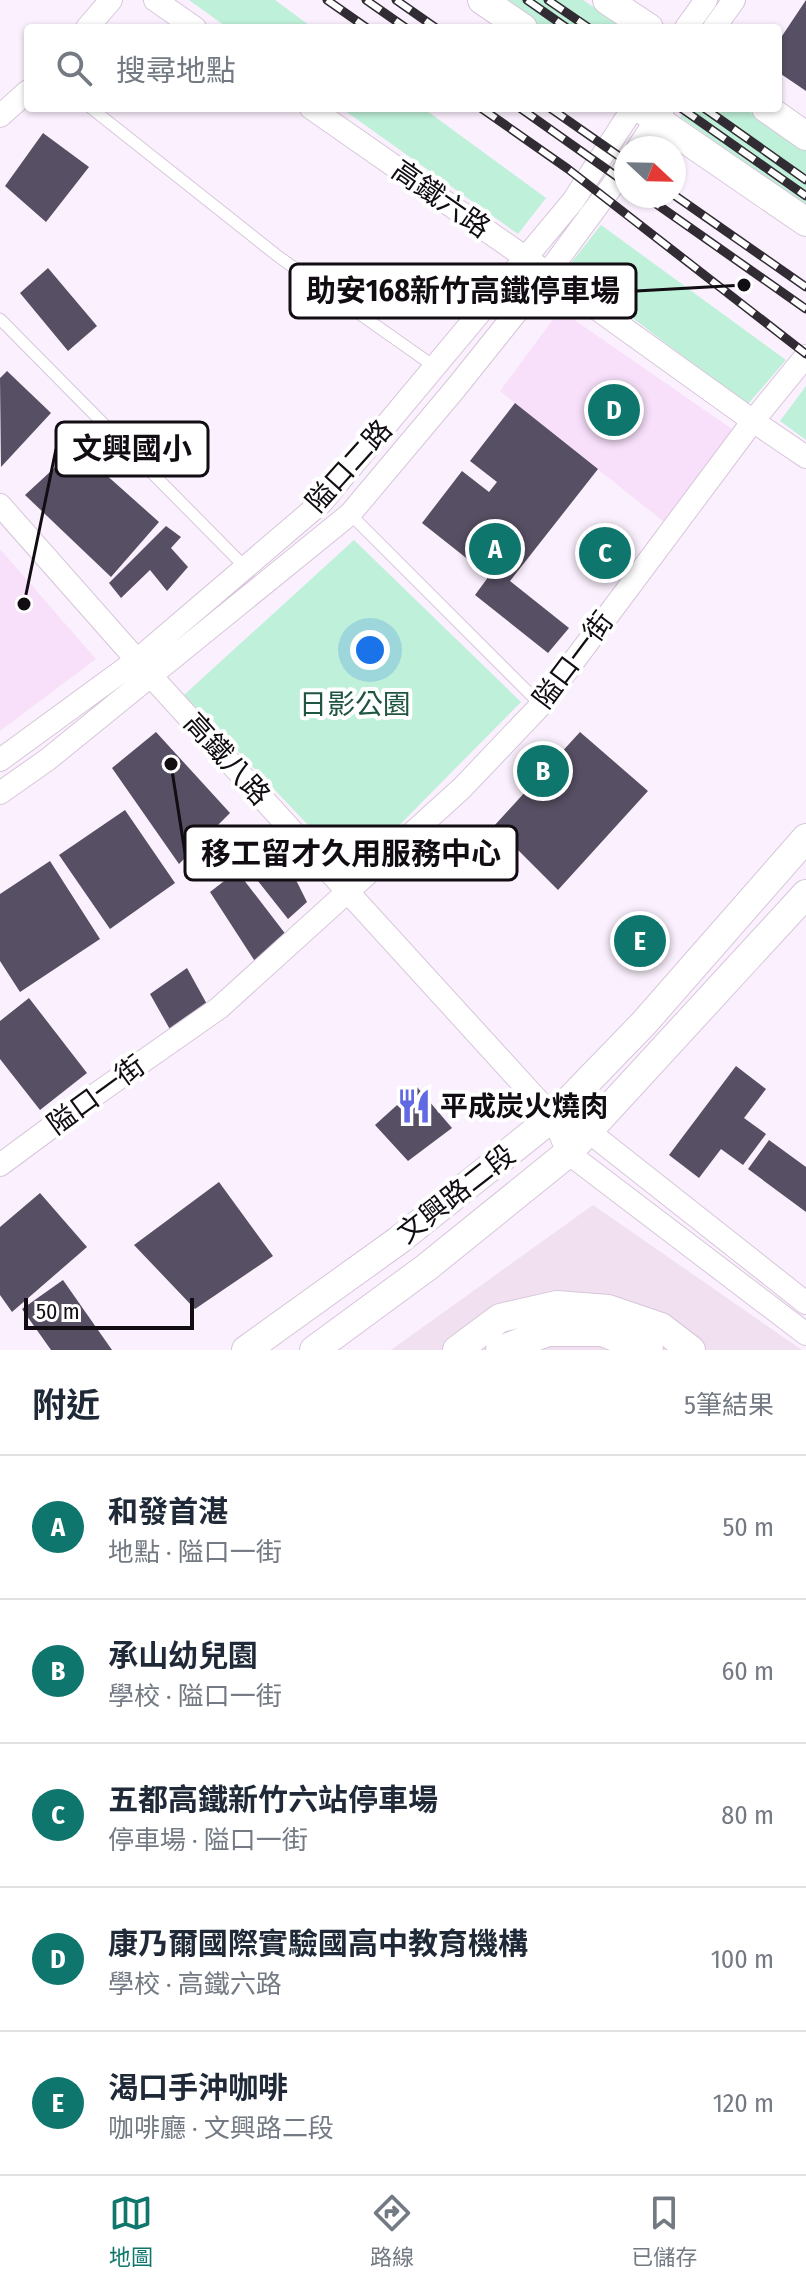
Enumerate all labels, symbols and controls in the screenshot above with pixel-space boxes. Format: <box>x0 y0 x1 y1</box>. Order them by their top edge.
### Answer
search box <box>24 24 782 112</box>
icon: search <box>52 46 96 90</box>
text: 搜尋地點 <box>116 53 236 89</box>
north arrow <box>614 136 686 208</box>
street label: 高鐵六路 <box>386 153 496 245</box>
callout: 助安168新竹高鐵停車場 <box>290 264 636 318</box>
text: 助安168新竹高鐵停車場 <box>306 273 620 309</box>
pin: D <box>588 380 640 440</box>
street label: 隘口二路 <box>299 413 399 519</box>
callout: 文興國小 <box>56 422 208 476</box>
text: 文興國小 <box>72 431 192 467</box>
pin: A <box>469 519 521 579</box>
pin: C <box>579 523 631 583</box>
street label: 隘口一街 <box>526 605 620 715</box>
your location <box>350 630 390 670</box>
park label: 日影公園 <box>299 688 411 721</box>
street label: 高鐵八路 <box>177 706 277 812</box>
pin: B <box>517 741 569 801</box>
callout: 移工留才久用服務中心 <box>185 826 517 880</box>
text: 移工留才久用服務中心 <box>201 836 501 872</box>
pin: E <box>614 911 666 971</box>
street label: 隘口一街 <box>41 1049 151 1141</box>
restaurant icon: 平成炭火燒肉 <box>395 1087 433 1125</box>
place label: 平成炭火燒肉 <box>440 1090 608 1123</box>
street label: 文興路二段 <box>391 1138 521 1250</box>
scale bar <box>24 1294 194 1330</box>
text: 50 m <box>36 1298 80 1325</box>
text: 附近 <box>32 1385 100 1426</box>
text: 5筆結果 <box>684 1390 774 1421</box>
text: 和發首湛 <box>108 1494 228 1530</box>
text: A <box>51 1512 65 1543</box>
text: 50 m <box>722 1512 774 1543</box>
text: 地點 · 隘口一街 <box>108 1537 282 1568</box>
text: 承山幼兒園 <box>108 1638 258 1674</box>
text: B <box>51 1656 65 1687</box>
text: 60 m <box>721 1656 774 1687</box>
text: 學校 · 隘口一街 <box>108 1681 282 1712</box>
text: 五都高鐵新竹六站停車場 <box>108 1782 438 1818</box>
text: C <box>51 1800 65 1831</box>
text: 80 m <box>721 1800 774 1831</box>
text: 停車場 · 隘口一街 <box>108 1825 308 1856</box>
text: 康乃爾國際實驗國高中教育機構 <box>108 1926 528 1962</box>
text: D <box>50 1944 66 1975</box>
text: 100 m <box>711 1944 774 1975</box>
text: 學校 · 高鐵六路 <box>108 1969 282 2000</box>
text: 渴口手沖咖啡 <box>108 2070 288 2106</box>
text: E <box>52 2088 64 2119</box>
text: 120 m <box>713 2088 774 2119</box>
text: 咖啡廳 · 文興路二段 <box>108 2113 334 2144</box>
tab: 地圖 <box>109 2191 153 2271</box>
tab: 路線 <box>370 2191 414 2271</box>
tab: 已儲存 <box>631 2191 697 2271</box>

